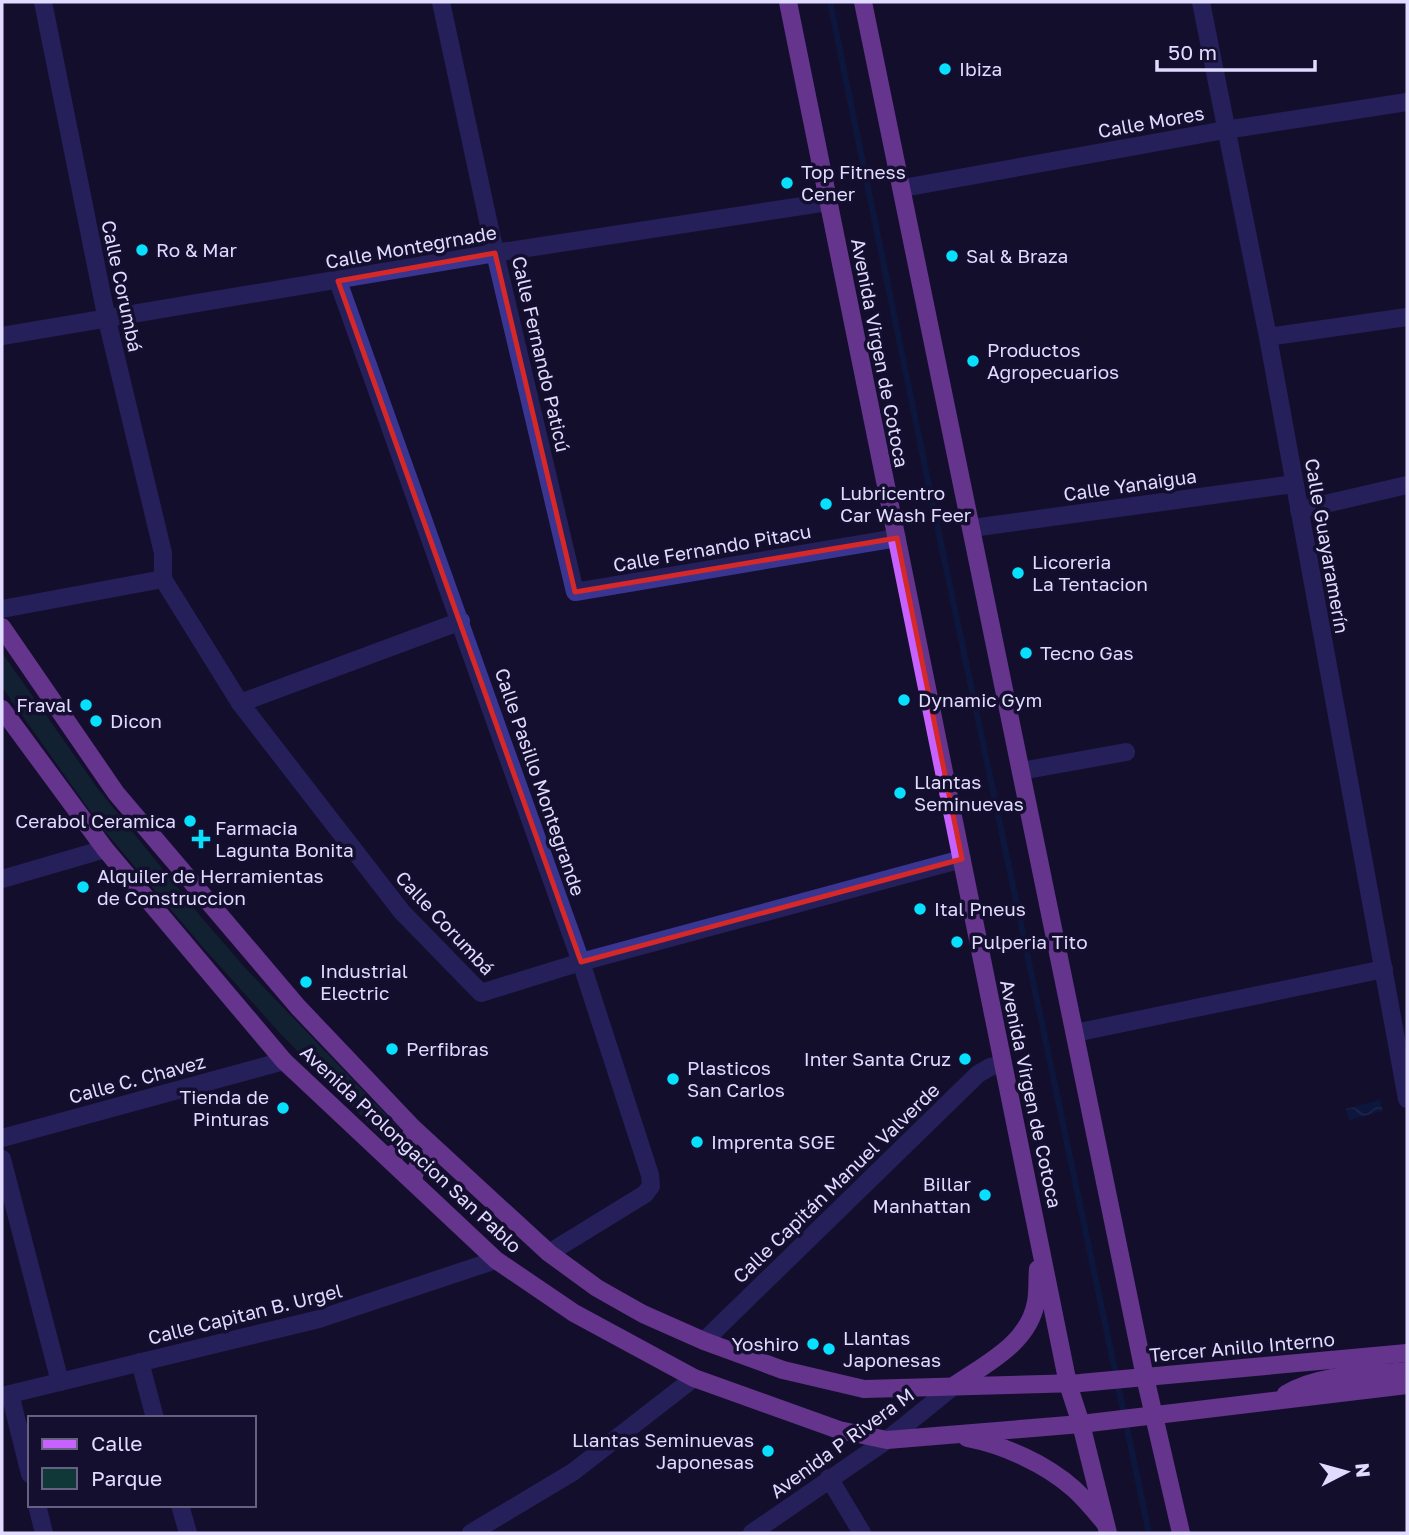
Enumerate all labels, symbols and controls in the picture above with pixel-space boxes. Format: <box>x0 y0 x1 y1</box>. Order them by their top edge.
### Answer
scale bar <box>1157 28 1314 72</box>
text: 50 m <box>1168 39 1217 65</box>
place label: Ibiza <box>959 57 1002 80</box>
marker: Ibiza <box>937 61 953 77</box>
street label: Calle Mores <box>1096 101 1206 142</box>
place label: Top Fitness Cener <box>801 160 906 205</box>
marker: Top Fitness Cener <box>779 175 795 191</box>
street label: Calle Corumbá <box>97 218 148 354</box>
street label: Calle Montegrnade <box>323 220 498 273</box>
street label: Avenida Virgen de Cotoca <box>847 236 914 469</box>
place label: Ro & Mar <box>156 238 237 261</box>
marker: Ro & Mar <box>134 242 150 258</box>
place label: Sal & Braza <box>966 244 1068 267</box>
marker: Sal & Braza <box>944 248 960 264</box>
street label: Calle Fernando Paticú <box>508 254 575 454</box>
place label: Productos Agropecuarios <box>987 338 1119 383</box>
marker: Productos Agropecuarios <box>965 353 981 369</box>
street label: Calle Guayaramerín <box>1301 457 1354 635</box>
street label: Calle Yanaigua <box>1062 464 1198 505</box>
place label: Lubricentro Car Wash Feer <box>840 481 972 526</box>
marker: Lubricentro Car Wash Feer <box>818 496 834 512</box>
street label: Calle Fernando Pitacu <box>611 519 813 576</box>
place label: Licoreria La Tentacion <box>1032 550 1148 595</box>
marker: Licoreria La Tentacion <box>1010 565 1026 581</box>
place label: Tecno Gas <box>1040 641 1133 664</box>
marker: Tecno Gas <box>1018 645 1034 661</box>
street label: Calle Pasillo Montegrande <box>491 665 590 899</box>
place label: Dynamic Gym <box>918 688 1042 711</box>
marker: Dynamic Gym <box>896 692 912 708</box>
place label: Fraval <box>16 693 72 716</box>
marker: Fraval <box>78 697 94 713</box>
place label: Dicon <box>110 709 162 732</box>
marker: Dicon <box>88 713 104 729</box>
place label: Llantas Seminuevas <box>914 770 1024 815</box>
marker: Llantas Seminuevas <box>892 785 908 801</box>
place label: Cerabol Ceramica <box>15 809 176 832</box>
marker: Cerabol Ceramica <box>182 813 198 829</box>
place label: Farmacia Lagunta Bonita <box>215 816 354 861</box>
marker: Farmacia Lagunta Bonita <box>193 831 209 847</box>
place label: Alquiler de Herramientas de Construccion <box>97 864 324 909</box>
street label: Calle Corumbá <box>391 866 499 979</box>
marker: Alquiler de Herramientas de Construccion <box>75 879 91 895</box>
place label: Ital Pneus <box>934 897 1026 920</box>
marker: Ital Pneus <box>912 901 928 917</box>
place label: Pulperia Tito <box>971 930 1088 953</box>
marker: Pulperia Tito <box>949 934 965 950</box>
place label: Industrial Electric <box>320 959 408 1004</box>
marker: Industrial Electric <box>298 974 314 990</box>
street label: Avenida Virgen de Cotoca <box>996 978 1067 1210</box>
place label: Perfibras <box>406 1037 489 1060</box>
street label: Avenida Prolongacion San Pablo <box>296 1040 527 1257</box>
marker: Perfibras <box>384 1041 400 1057</box>
place label: Inter Santa Cruz <box>804 1047 951 1070</box>
street label: Calle C. Chavez <box>66 1049 208 1108</box>
marker: Inter Santa Cruz <box>957 1051 973 1067</box>
place label: Plasticos San Carlos <box>687 1056 785 1101</box>
marker: Plasticos San Carlos <box>665 1071 681 1087</box>
street label: Calle Capitán Manuel Valverde <box>728 1078 944 1287</box>
place label: Tienda de Pinturas <box>180 1085 269 1130</box>
marker: Tienda de Pinturas <box>275 1100 291 1116</box>
place label: Imprenta SGE <box>711 1130 835 1153</box>
marker: Imprenta SGE <box>689 1134 705 1150</box>
place label: Billar Manhattan <box>873 1172 972 1217</box>
marker: Billar Manhattan <box>977 1187 993 1203</box>
street label: Calle Capitan B. Urgel <box>145 1278 344 1349</box>
place label: Llantas Japonesas <box>843 1326 941 1371</box>
street label: Tercer Anillo Interno <box>1148 1327 1336 1366</box>
place label: Yoshiro <box>731 1332 799 1355</box>
marker: Yoshiro <box>805 1336 821 1352</box>
marker: Llantas Japonesas <box>821 1341 837 1357</box>
street label: Avenida P Rivera M <box>765 1383 918 1503</box>
legend <box>28 1416 256 1507</box>
place label: Llantas Seminuevas Japonesas <box>572 1428 754 1473</box>
text: Calle <box>91 1430 143 1456</box>
north arrow <box>1311 1437 1381 1507</box>
marker: Llantas Seminuevas Japonesas <box>760 1443 776 1459</box>
text: N <box>1351 1462 1376 1479</box>
text: Parque <box>91 1465 162 1491</box>

